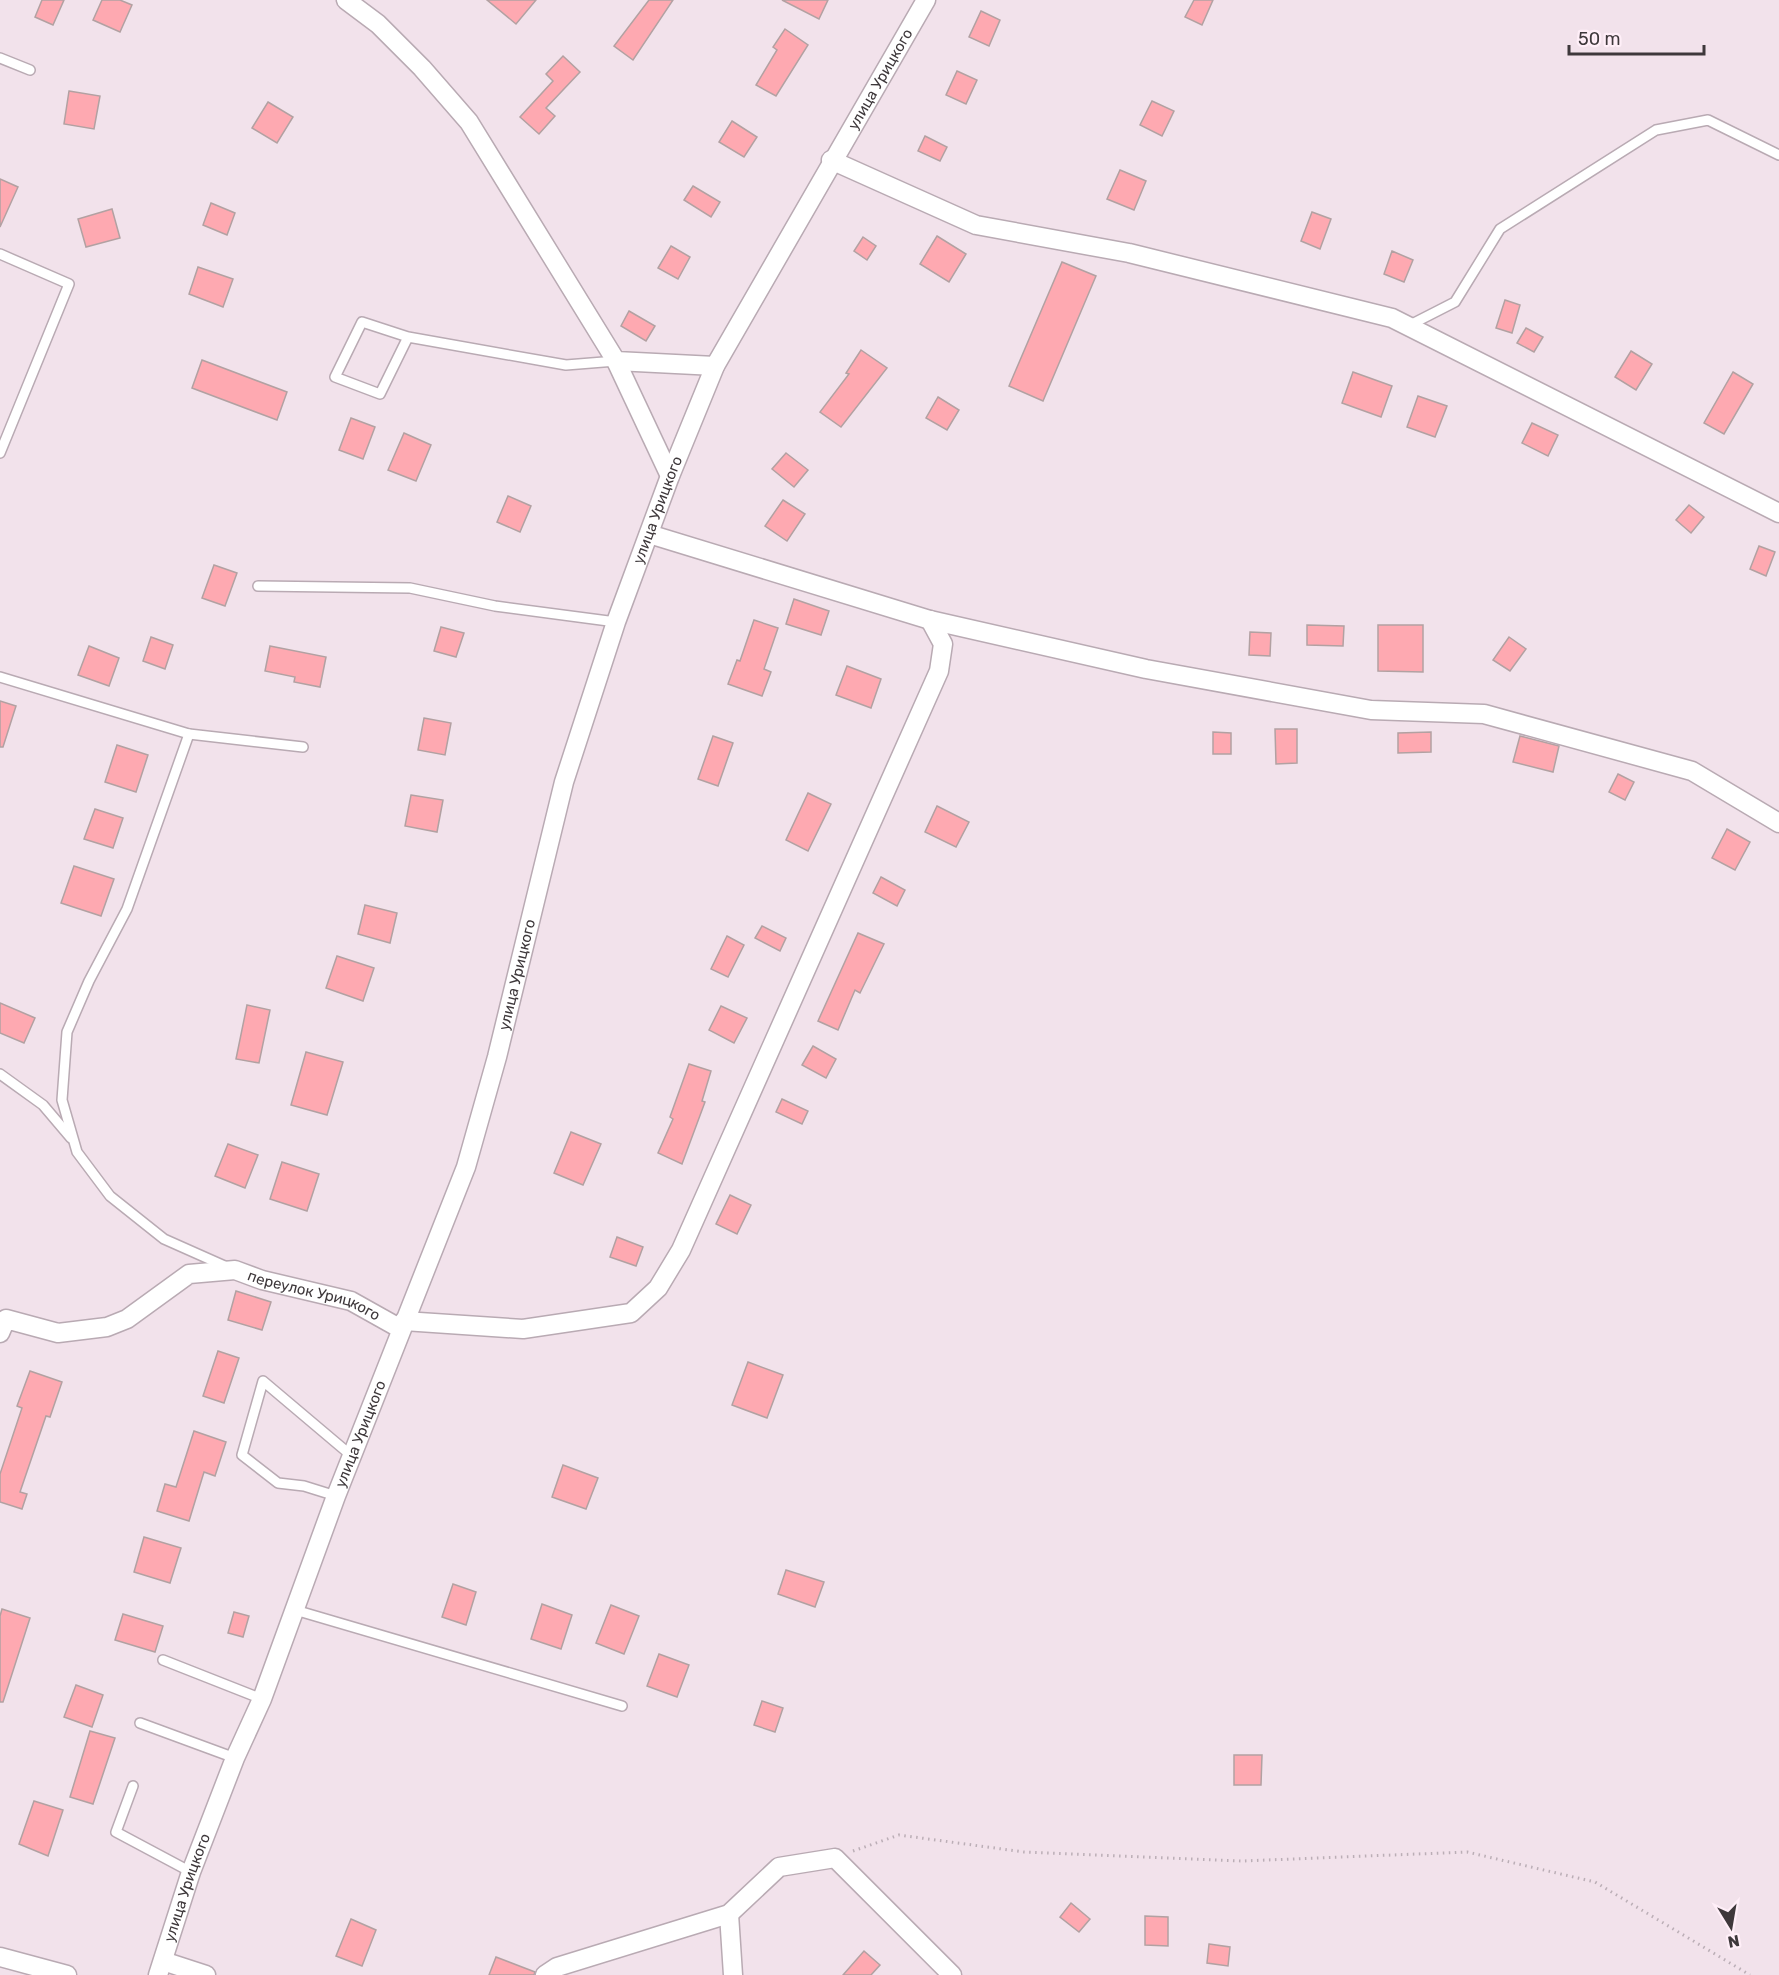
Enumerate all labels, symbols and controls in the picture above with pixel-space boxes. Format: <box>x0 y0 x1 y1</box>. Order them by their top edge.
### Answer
scale bar <box>1569 18 1704 56</box>
street label: улица Урицкого <box>844 26 916 133</box>
text: 50 m <box>1578 28 1621 50</box>
street label: улица Урицкого <box>629 454 686 566</box>
street label: улица Урицкого <box>495 917 539 1032</box>
street label: переулок Урицкого <box>245 1266 383 1324</box>
street label: улица Урицкого <box>331 1378 390 1490</box>
street label: улица Урицкого <box>160 1831 214 1944</box>
north arrow <box>1701 1897 1761 1957</box>
text: N <box>1726 1931 1741 1952</box>

